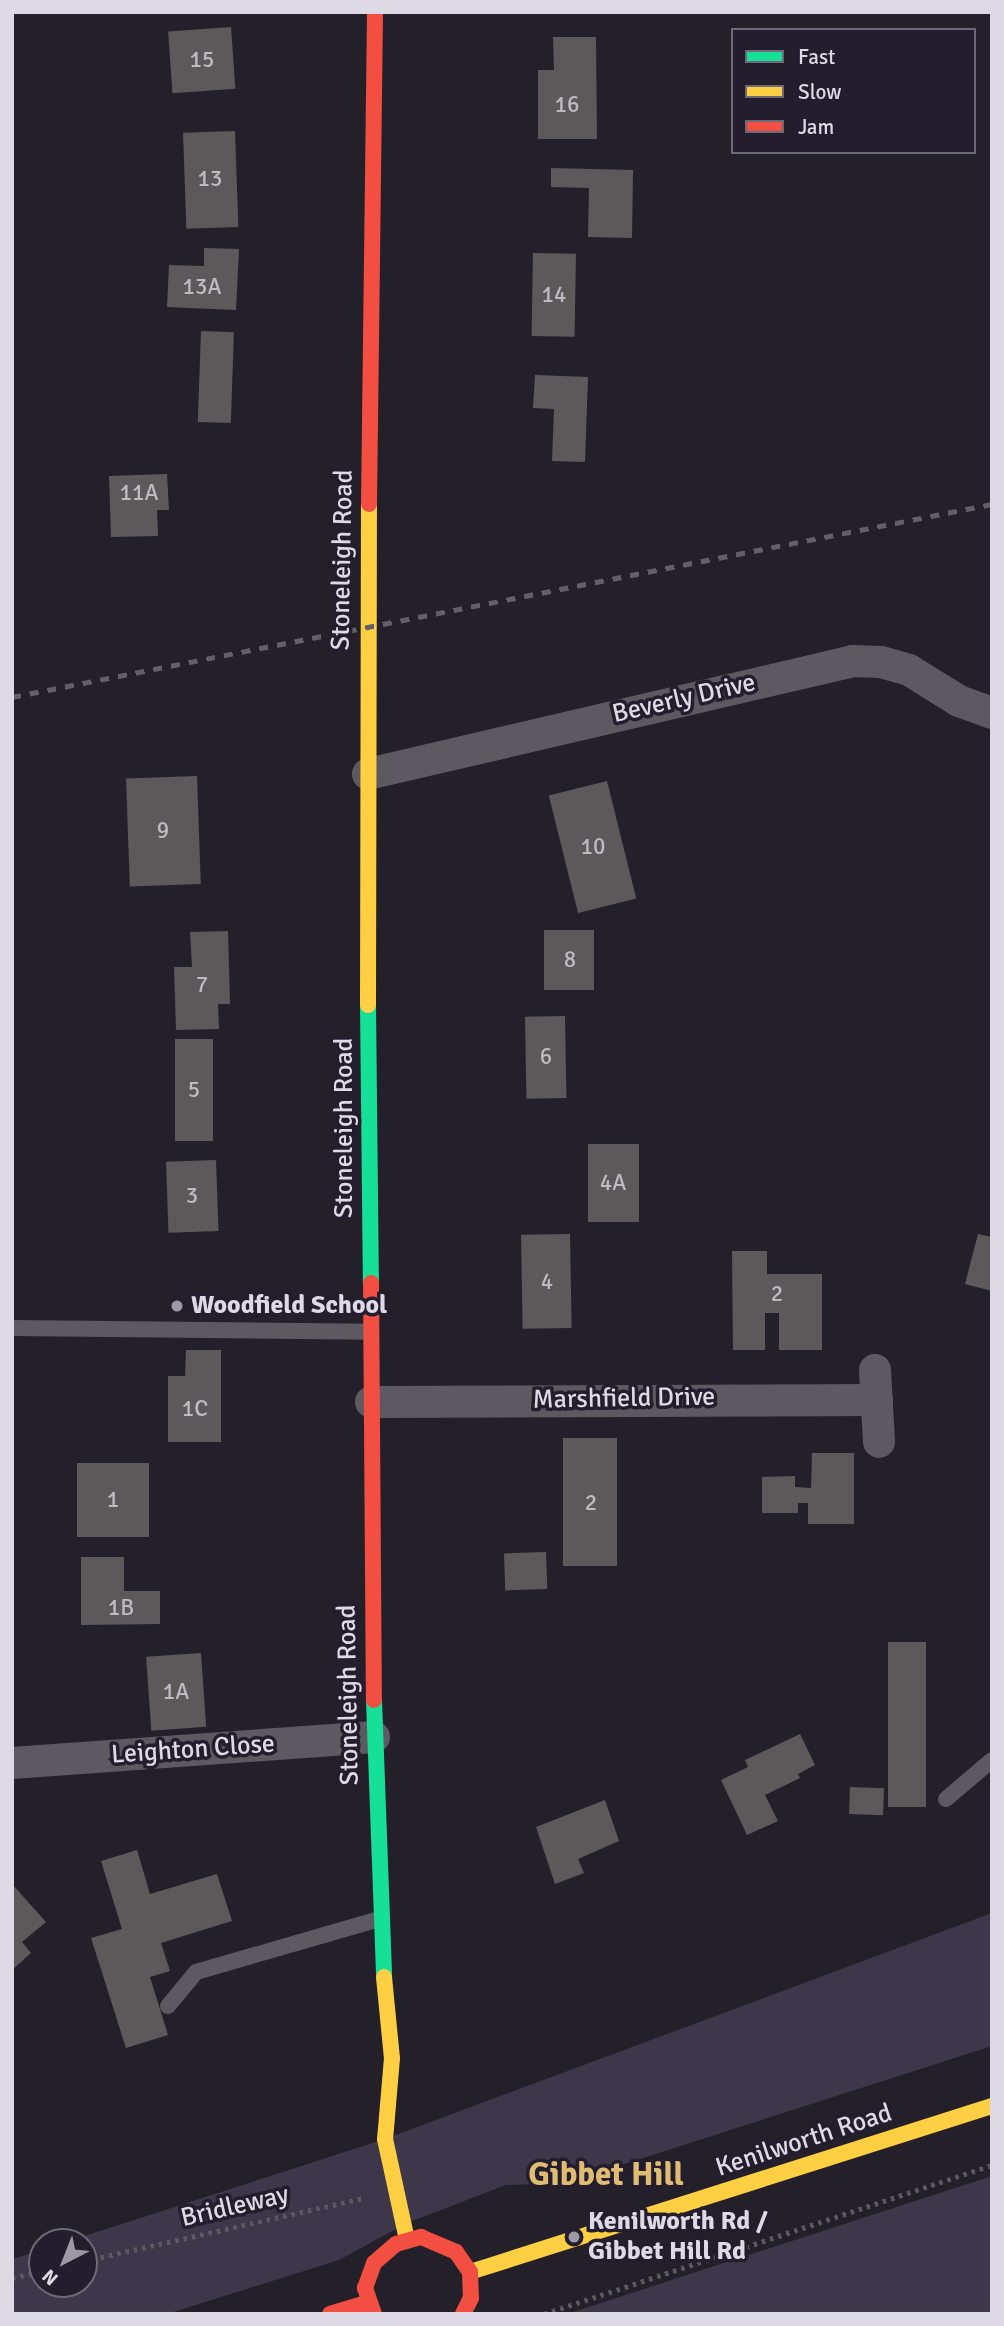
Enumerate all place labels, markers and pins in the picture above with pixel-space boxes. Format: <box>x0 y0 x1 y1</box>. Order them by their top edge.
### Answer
place label: Woodfield School <box>191 1290 387 1322</box>
marker: Woodfield School <box>169 1298 185 1314</box>
place label: Kenilworth Rd / Gibbet Hill Rd <box>588 2206 768 2268</box>
marker: Kenilworth Rd / Gibbet Hill Rd <box>566 2229 582 2245</box>

